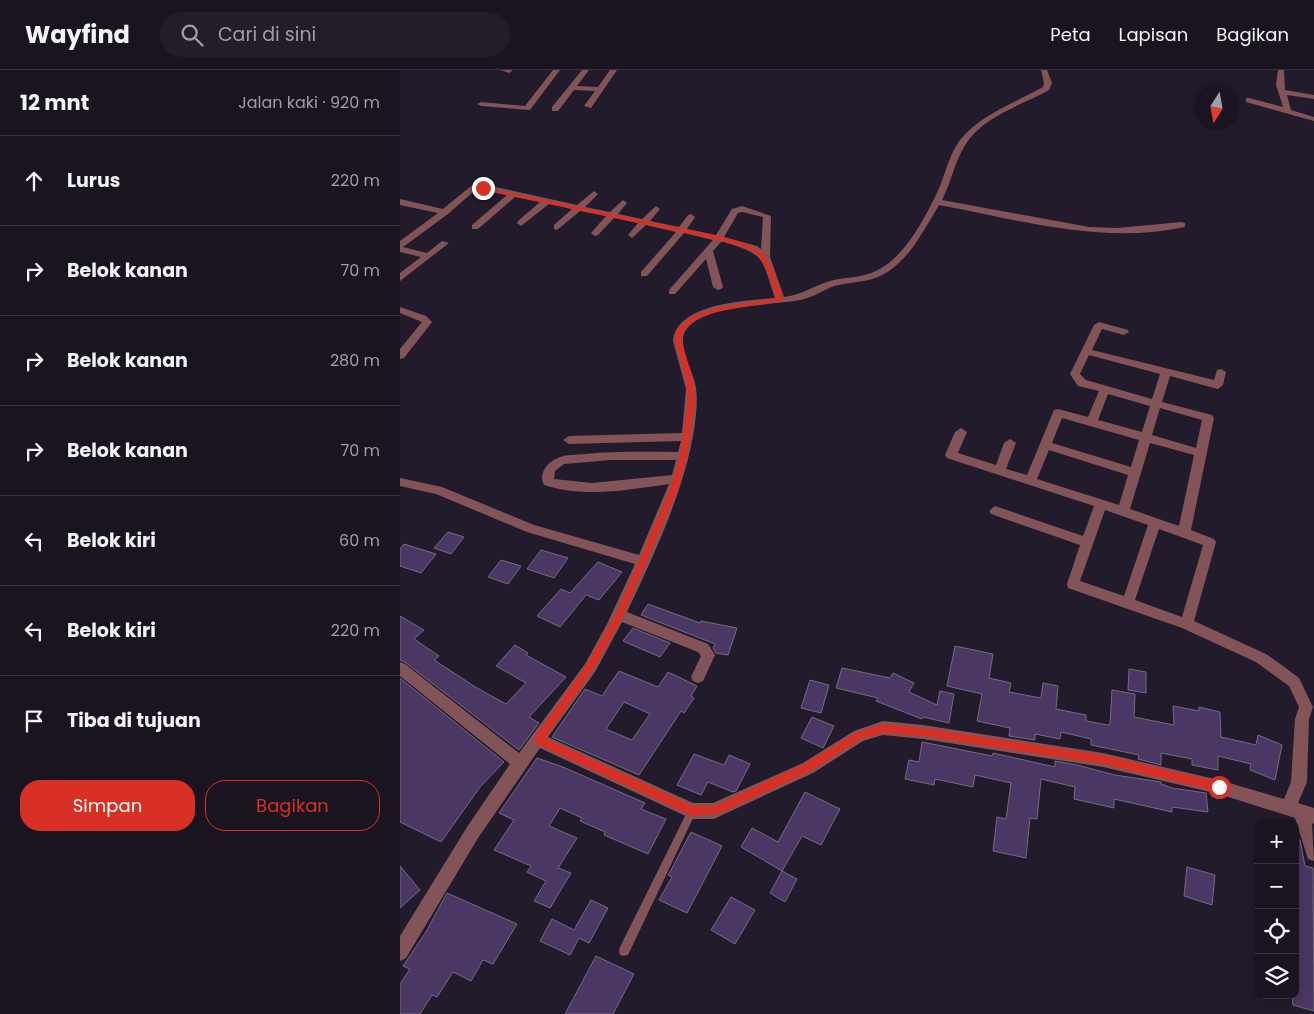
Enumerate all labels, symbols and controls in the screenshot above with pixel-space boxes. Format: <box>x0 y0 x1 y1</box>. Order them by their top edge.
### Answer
search box <box>160 12 510 57</box>
text: Wayfind <box>25 18 130 51</box>
icon: search <box>178 21 206 49</box>
text: Cari di sini <box>218 21 316 48</box>
text: Peta <box>1050 22 1091 47</box>
text: Lapisan <box>1119 22 1188 47</box>
text: Bagikan <box>1216 22 1289 47</box>
north arrow <box>1194 85 1239 130</box>
text: 12 mnt <box>20 88 89 117</box>
text: Jalan kaki · 920 m <box>238 91 380 114</box>
icon: ahead <box>20 167 48 195</box>
text: Lurus <box>67 167 120 194</box>
text: 220 m <box>331 169 380 192</box>
route end <box>472 177 495 200</box>
icon: right <box>20 257 48 285</box>
text: Belok kanan <box>67 257 188 284</box>
text: 70 m <box>340 259 380 282</box>
icon: right <box>20 347 48 375</box>
text: Belok kanan <box>67 347 188 374</box>
text: 280 m <box>330 349 380 372</box>
icon: right <box>20 437 48 465</box>
text: Belok kanan <box>67 437 188 464</box>
text: 70 m <box>340 439 380 462</box>
icon: left <box>20 527 48 555</box>
text: Belok kiri <box>67 527 156 554</box>
text: 60 m <box>339 529 380 552</box>
icon: left <box>20 617 48 645</box>
text: Belok kiri <box>67 617 156 644</box>
text: 220 m <box>331 619 380 642</box>
icon: arrive <box>20 707 48 735</box>
text: Tiba di tujuan <box>67 707 201 734</box>
route start <box>1208 776 1231 799</box>
button: Simpan <box>20 780 195 831</box>
button: Bagikan <box>205 780 380 831</box>
map controls <box>1254 819 1299 999</box>
button: + <box>1254 819 1299 864</box>
button: − <box>1254 864 1299 909</box>
button: locate <box>1254 909 1299 954</box>
button: layers <box>1254 954 1299 999</box>

